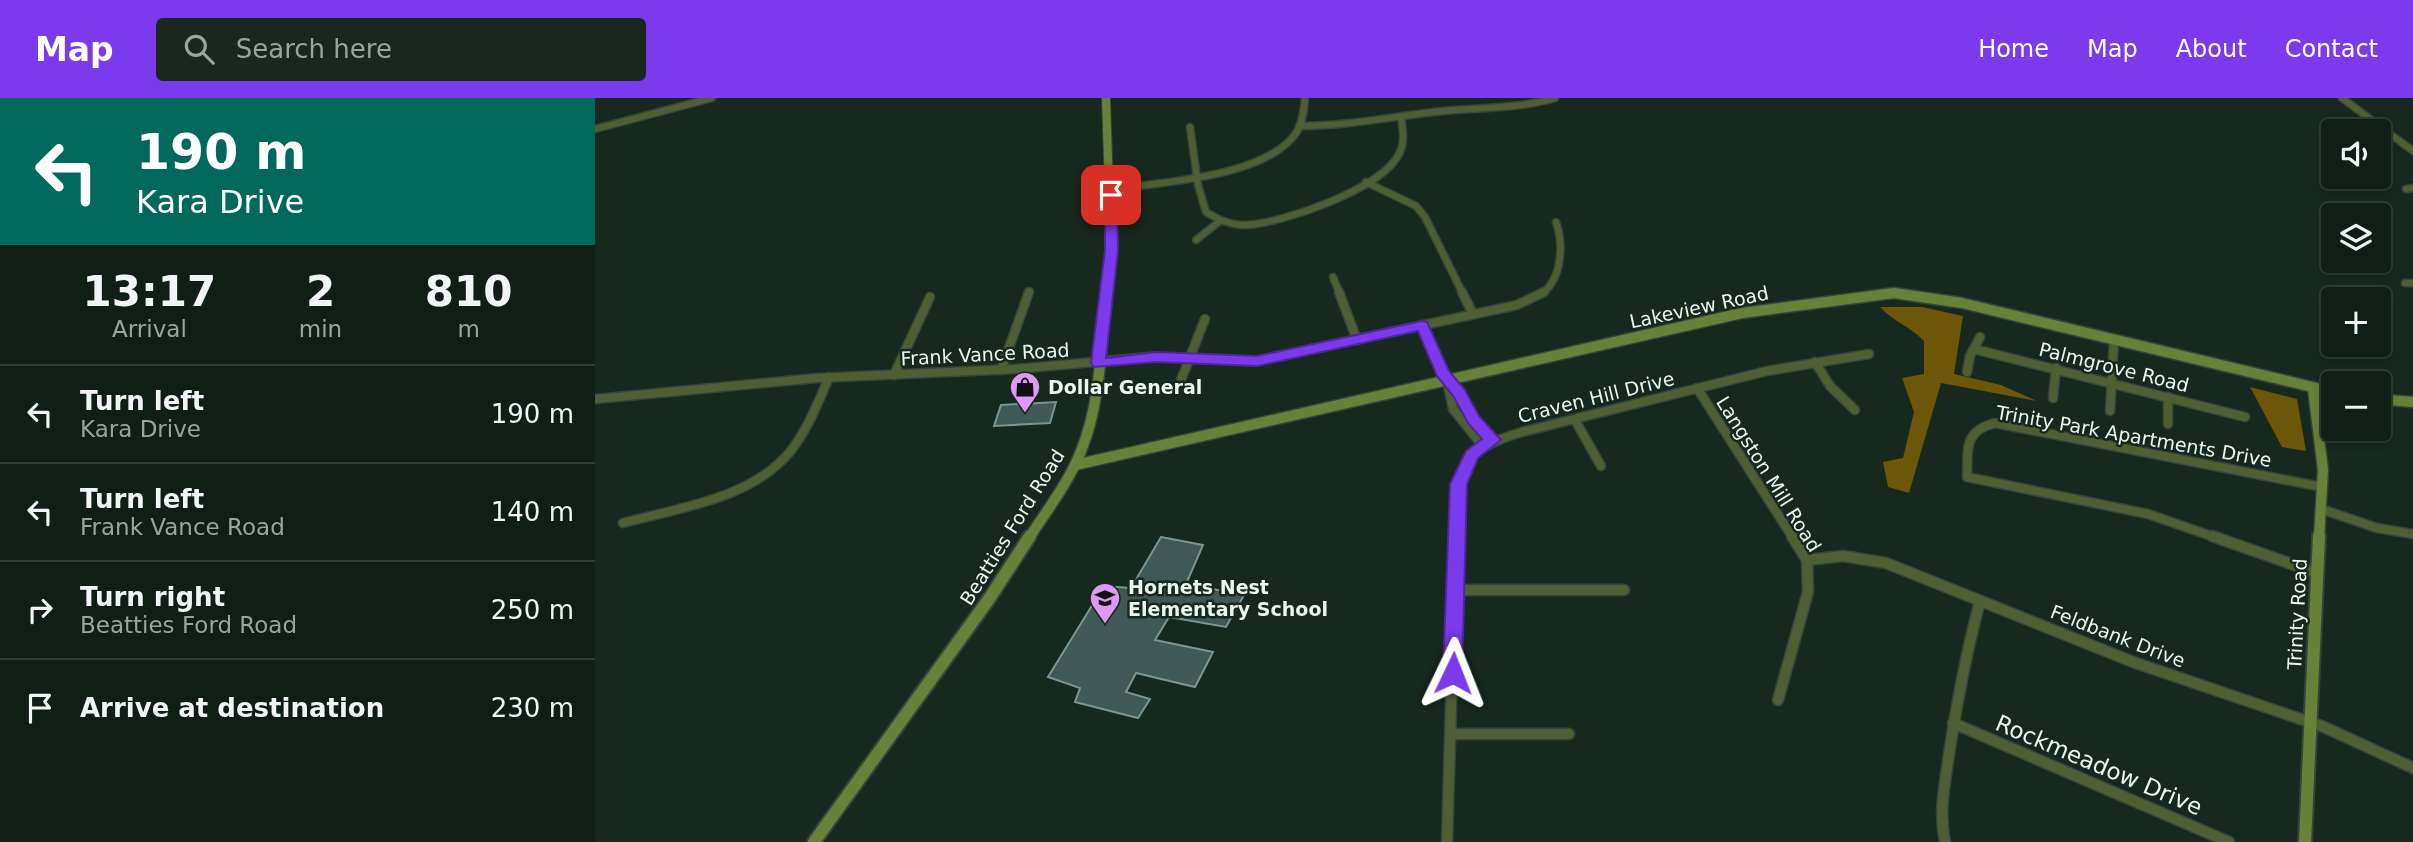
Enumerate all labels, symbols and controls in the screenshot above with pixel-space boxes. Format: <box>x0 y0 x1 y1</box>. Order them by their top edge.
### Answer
search box <box>156 18 646 81</box>
text: Map <box>35 30 114 69</box>
icon: search <box>180 30 218 68</box>
text: Search here <box>236 34 392 64</box>
text: Home <box>1978 35 2049 63</box>
text: Map <box>2087 35 2138 63</box>
text: About <box>2176 35 2247 63</box>
text: Contact <box>2285 35 2378 63</box>
map controls <box>2321 119 2391 441</box>
button: sound <box>2321 119 2391 189</box>
text: 190 m <box>136 124 306 181</box>
icon: left <box>21 126 112 217</box>
pin <box>1081 165 1141 225</box>
icon: arrive <box>1092 176 1130 214</box>
text: Kara Drive <box>136 183 304 221</box>
button: layers <box>2321 203 2391 273</box>
text: 13:17 <box>83 267 216 316</box>
text: 2 <box>306 267 335 316</box>
text: 810 <box>425 267 512 316</box>
street label: Lakeview Road <box>1627 282 1771 332</box>
button: + <box>2321 287 2391 357</box>
text: Arrival <box>112 316 187 342</box>
text: min <box>299 316 342 342</box>
text: m <box>457 316 480 342</box>
street label: Palmgrove Road <box>2037 338 2191 396</box>
street label: Frank Vance Road <box>900 339 1070 369</box>
street label: Craven Hill Drive <box>1515 367 1677 427</box>
shop icon: Dollar General <box>1008 370 1042 414</box>
button: − <box>2321 371 2391 441</box>
place label: Dollar General <box>1048 376 1202 398</box>
text: Turn left <box>80 386 204 416</box>
street label: Langston Mill Road <box>1712 392 1826 556</box>
icon: left <box>21 395 59 433</box>
text: 190 m <box>491 399 574 429</box>
street label: Trinity Park Apartments Drive <box>1994 401 2273 471</box>
text: Kara Drive <box>80 416 201 442</box>
street label: Beatties Ford Road <box>955 445 1069 609</box>
text: Turn left <box>80 484 204 514</box>
icon: left <box>21 493 59 531</box>
text: 140 m <box>491 497 574 527</box>
text: Frank Vance Road <box>80 514 285 540</box>
street label: Trinity Road <box>2283 558 2311 671</box>
place label: Hornets Nest Elementary School <box>1128 576 1328 620</box>
school or university icon: Hornets Nest Elementary School <box>1088 581 1122 625</box>
text: Turn right <box>80 582 225 612</box>
icon: right <box>21 591 59 629</box>
text: 250 m <box>491 595 574 625</box>
street label: Feldbank Drive <box>2048 600 2188 672</box>
text: Beatties Ford Road <box>80 612 297 638</box>
position arrow <box>1416 636 1490 710</box>
icon: arrive <box>21 689 59 727</box>
text: Arrive at destination <box>80 693 384 723</box>
text: 230 m <box>491 693 574 723</box>
street label: Rockmeadow Drive <box>1992 710 2206 820</box>

